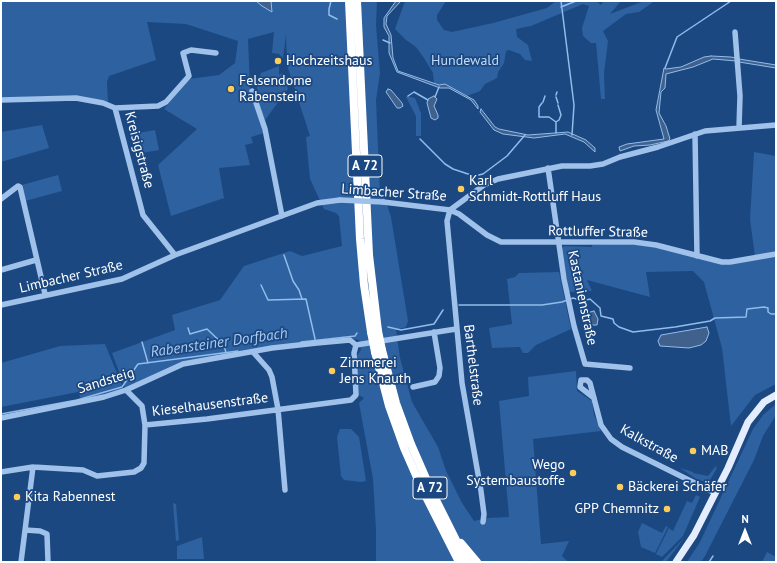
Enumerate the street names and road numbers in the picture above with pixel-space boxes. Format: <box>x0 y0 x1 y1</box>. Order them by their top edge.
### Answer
street label: Kreisigstraße <box>121 110 157 190</box>
road number: A 72 <box>348 155 382 177</box>
street label: Limbacher Straße <box>341 181 447 205</box>
street label: Rottluffer Straße <box>548 223 648 241</box>
street label: Kastanienstraße <box>564 249 600 347</box>
street label: Limbacher Straße <box>18 257 124 297</box>
street label: Barthelstraße <box>460 323 486 407</box>
street label: Sandsteig <box>76 364 136 398</box>
street label: Kieselhausenstraße <box>151 390 269 420</box>
street label: Kalkstraße <box>617 421 681 467</box>
road number: A 72 <box>413 477 447 499</box>

